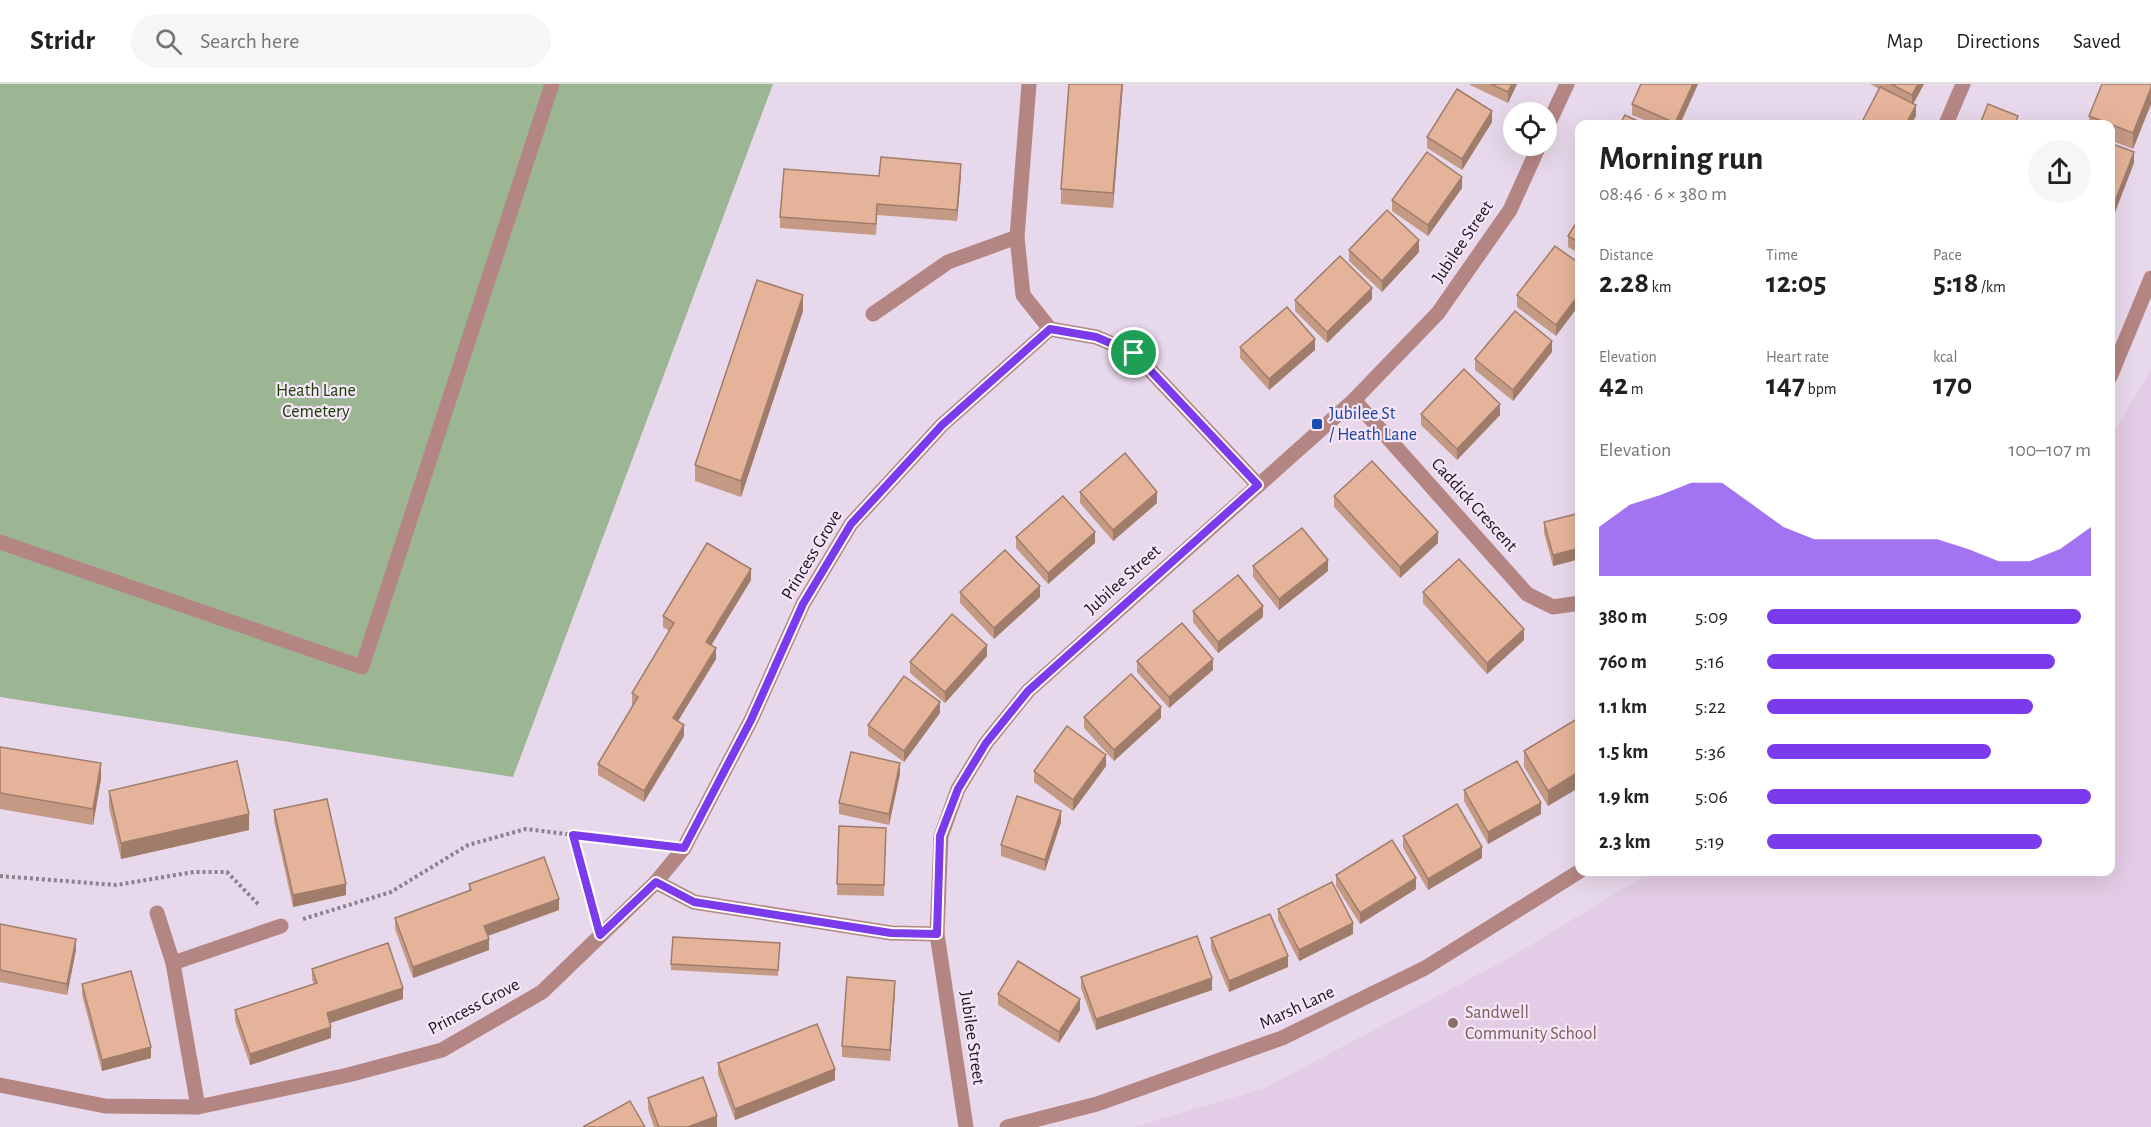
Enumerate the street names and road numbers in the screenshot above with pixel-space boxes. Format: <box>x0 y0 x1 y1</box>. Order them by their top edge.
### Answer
street label: Jubilee Street <box>1429 198 1497 286</box>
street label: Caddick Crescent <box>1428 455 1521 555</box>
street label: Princess Grove <box>778 507 846 603</box>
street label: Jubilee Street <box>1082 542 1164 618</box>
street label: Princess Grove <box>425 975 523 1039</box>
street label: Marsh Lane <box>1257 983 1337 1033</box>
street label: Jubilee Street <box>957 990 988 1086</box>

